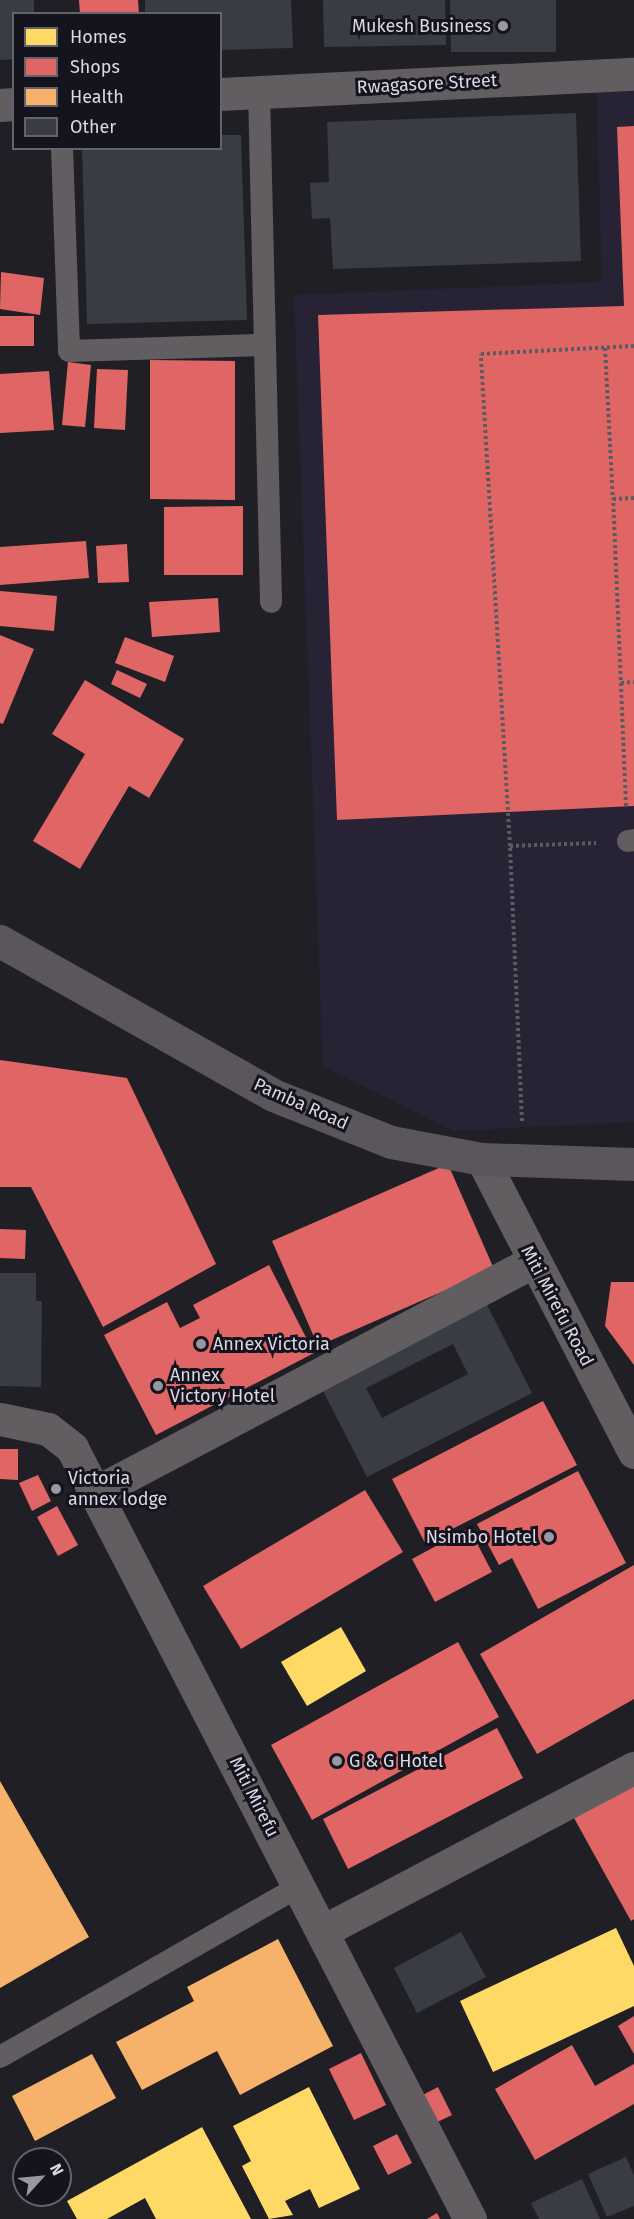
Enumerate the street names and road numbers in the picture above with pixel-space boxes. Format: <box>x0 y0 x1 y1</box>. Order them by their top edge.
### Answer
street label: Rwagasore Street <box>356 70 498 98</box>
street label: Pamba Road <box>250 1074 352 1134</box>
street label: Miti Mirefu Road <box>516 1242 598 1370</box>
street label: Miti Mirefu <box>225 1753 283 1841</box>

